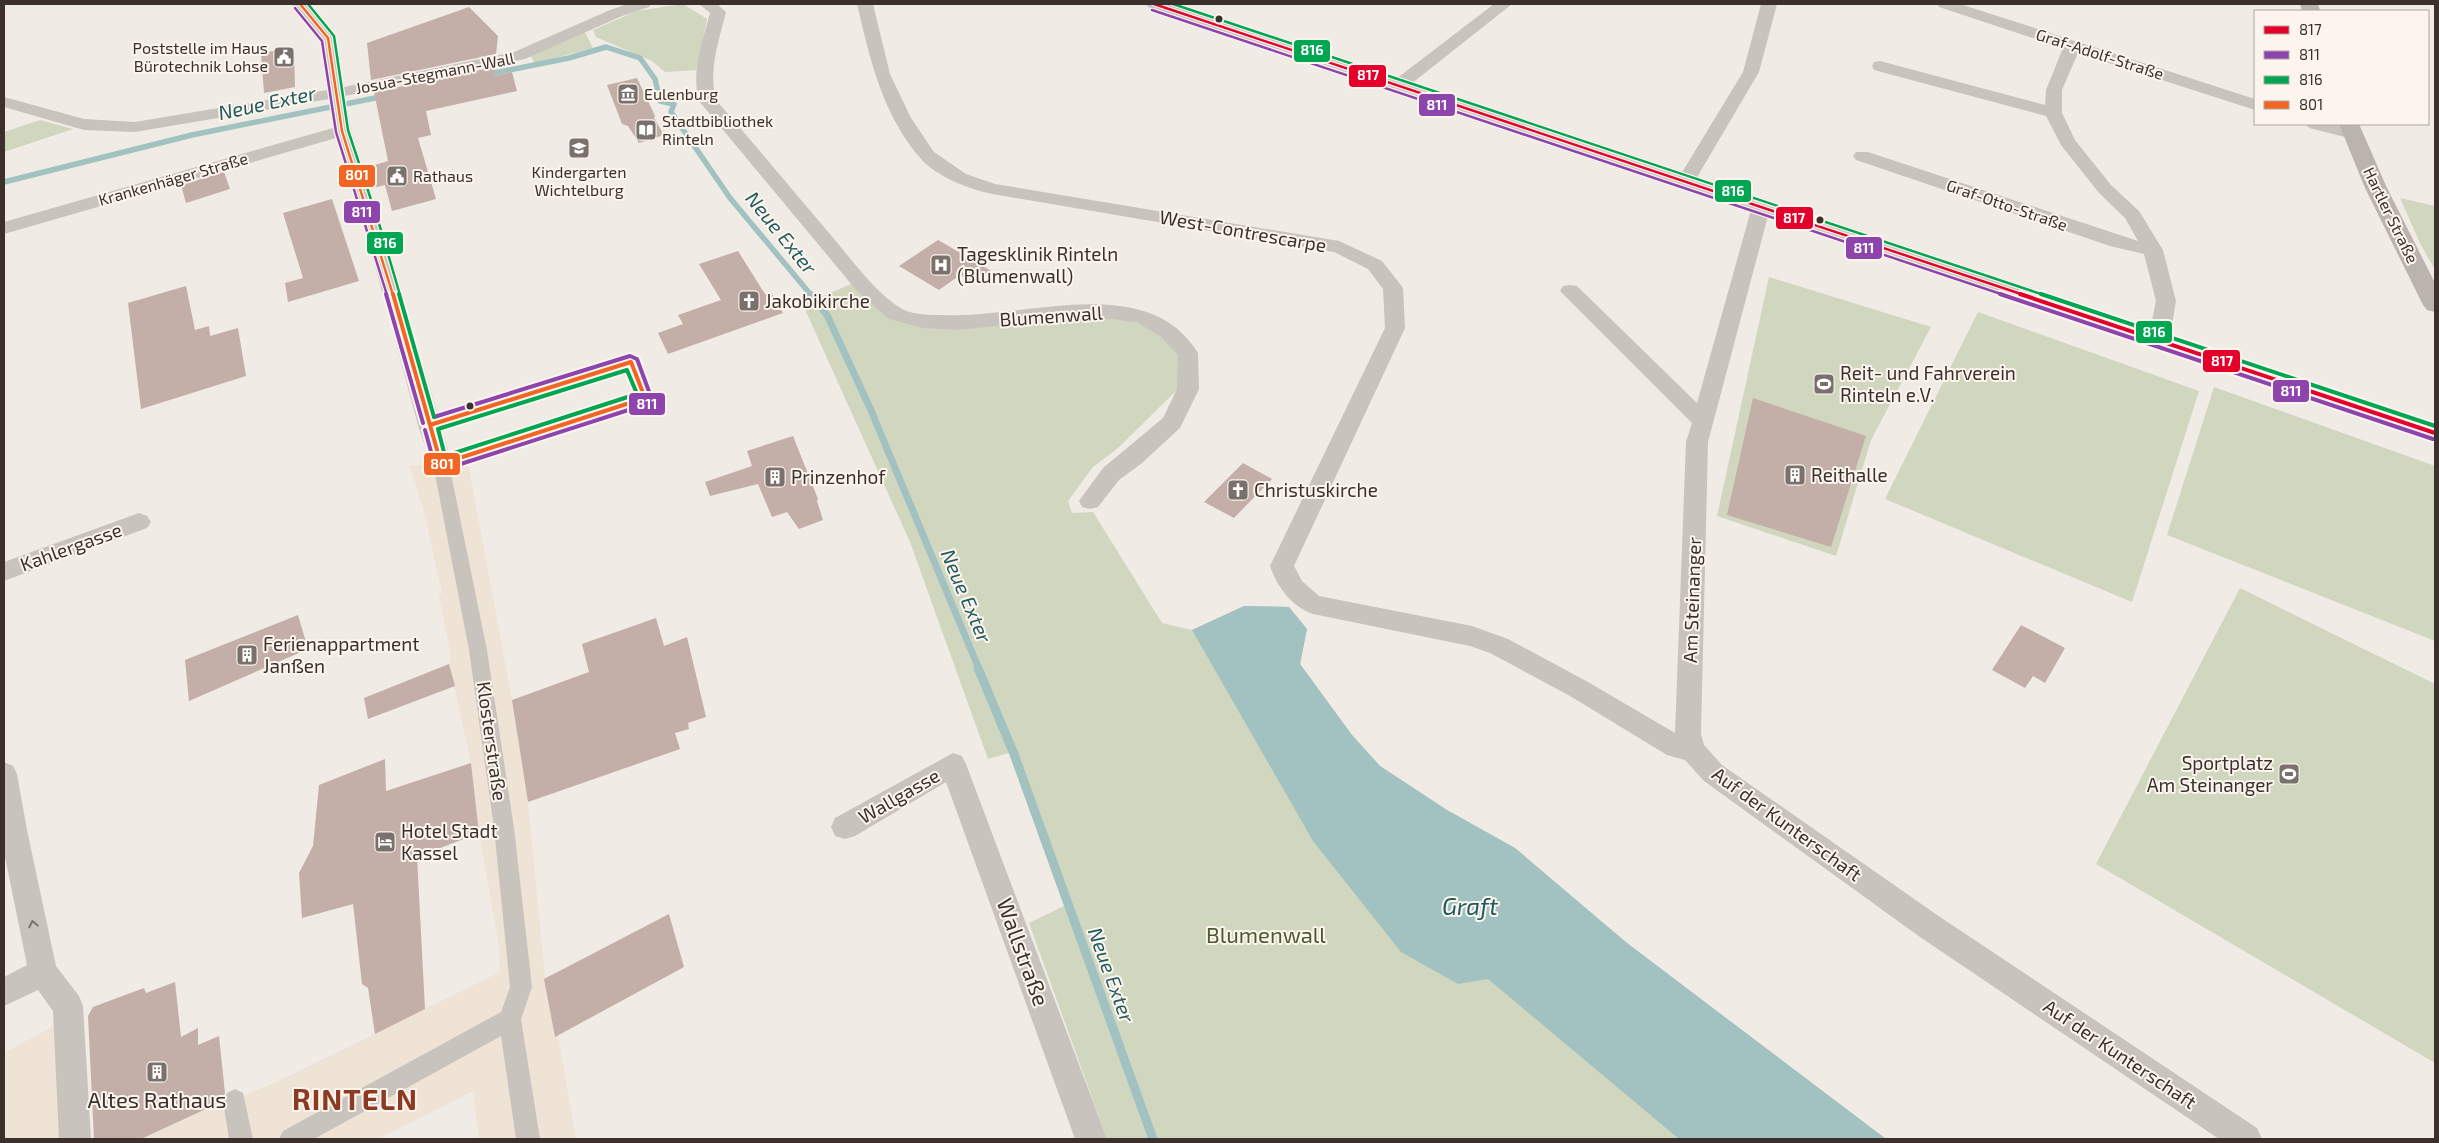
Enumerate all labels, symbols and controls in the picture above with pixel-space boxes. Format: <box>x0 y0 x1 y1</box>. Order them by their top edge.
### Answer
legend <box>2254 10 2429 125</box>
unlabelled marker <box>1214 14 1224 24</box>
text: 817 <box>2299 20 2322 38</box>
street label: Graf-Adolf-Straße <box>2034 24 2166 83</box>
place label: Poststelle im Haus Bürotechnik Lohse <box>133 38 268 75</box>
line badge: 816 <box>1293 39 1331 63</box>
text: 816 <box>1300 41 1324 58</box>
public building icon: Poststelle im Haus Bürotechnik Lohse <box>272 45 296 69</box>
text: 811 <box>2299 45 2320 63</box>
street label: Josua-Stegmann-Wall <box>354 48 516 97</box>
line badge: 817 <box>1348 64 1387 88</box>
text: 817 <box>1357 66 1380 83</box>
text: 816 <box>2299 70 2323 88</box>
water label: Neue Exter <box>216 80 319 124</box>
museum icon: Eulenburg <box>616 82 640 106</box>
place label: Eulenburg <box>644 84 718 103</box>
line badge: 811 <box>1418 93 1456 117</box>
text: 801 <box>2299 95 2323 113</box>
text: 811 <box>1427 96 1447 113</box>
place label: Stadtbibliothek Rinteln <box>662 111 773 148</box>
library icon: Stadtbibliothek Rinteln <box>634 118 658 142</box>
school or university icon: Kindergarten Wichtelburg <box>567 136 591 160</box>
street label: Krankenhäger Straße <box>96 148 250 209</box>
place label: Kindergarten Wichtelburg <box>532 162 626 199</box>
line badge: 801 <box>338 164 376 188</box>
public building icon: Rathaus <box>385 164 409 188</box>
street label: Hartler Straße <box>2360 164 2423 266</box>
text: 801 <box>345 166 369 183</box>
place label: Rathaus <box>413 166 473 185</box>
street label: Graf-Otto-Straße <box>1944 175 2070 234</box>
line badge: 816 <box>1714 179 1752 203</box>
text: 816 <box>1721 182 1745 199</box>
water label: Neue Exter <box>741 186 823 279</box>
line badge: 811 <box>343 200 381 224</box>
text: 811 <box>352 203 372 220</box>
street label: West-Contrescarpe <box>1158 205 1328 257</box>
line badge: 817 <box>1775 206 1814 230</box>
text: 817 <box>1783 209 1806 226</box>
unlabelled marker <box>1815 215 1825 225</box>
line badge: 816 <box>366 231 404 255</box>
text: 816 <box>373 234 397 251</box>
line badge: 811 <box>1845 236 1883 260</box>
text: 811 <box>1854 239 1874 256</box>
place label: Tagesklinik Rinteln (Blumenwall) <box>957 242 1118 287</box>
hospital icon: Tagesklinik Rinteln (Blumenwall) <box>929 253 953 277</box>
church icon: Jakobikirche <box>737 289 761 313</box>
place label: Jakobikirche <box>765 289 870 312</box>
street label: Blumenwall <box>999 300 1104 331</box>
line badge: 816 <box>2135 320 2173 344</box>
text: 816 <box>2142 323 2166 340</box>
line badge: 817 <box>2202 349 2241 373</box>
text: 817 <box>2211 352 2234 369</box>
place label: Reit- und Fahrverein Rinteln e.V. <box>1840 361 2016 406</box>
sports icon: Reit- und Fahrverein Rinteln e.V. <box>1812 372 1836 396</box>
line badge: 811 <box>2272 379 2310 403</box>
text: 811 <box>2281 382 2301 399</box>
line badge: 811 <box>628 392 666 416</box>
text: 811 <box>637 395 657 412</box>
unlabelled marker <box>465 401 475 411</box>
line badge: 801 <box>423 452 461 476</box>
text: 801 <box>430 455 454 472</box>
building icon: Reithalle <box>1783 463 1807 487</box>
place label: Reithalle <box>1811 463 1888 486</box>
building icon: Prinzenhof <box>763 465 787 489</box>
place label: Prinzenhof <box>791 465 886 488</box>
church icon: Christuskirche <box>1226 478 1250 502</box>
place label: Christuskirche <box>1254 478 1378 501</box>
street label: Kahlergasse <box>17 518 125 576</box>
street label: Am Steinanger <box>1678 536 1705 663</box>
water label: Neue Exter <box>936 545 998 647</box>
place label: Ferienappartment Janßen <box>263 632 420 677</box>
building icon: Ferienappartment Janßen <box>235 643 259 667</box>
street label: Klosterstraße <box>473 680 512 802</box>
place label: Sportplatz Am Steinanger <box>2147 751 2273 796</box>
street label: Auf der Kunterschaft <box>1708 762 1867 886</box>
sports icon: Sportplatz Am Steinanger <box>2277 762 2301 786</box>
street label: Wallgasse <box>854 763 943 828</box>
place label: Hotel Stadt Kassel <box>401 819 498 864</box>
hotel icon: Hotel Stadt Kassel <box>373 830 397 854</box>
water label: Graft <box>1442 891 1499 920</box>
street label: Wallstraße <box>992 894 1055 1009</box>
one-way arrow <box>28 920 38 929</box>
park label: Blumenwall <box>1206 921 1326 947</box>
water label: Neue Exter <box>1084 924 1141 1026</box>
street label: Auf der Kunterschaft <box>2040 994 2201 1113</box>
building icon: Altes Rathaus <box>145 1060 169 1084</box>
district label: RINTELN <box>292 1081 418 1116</box>
place label: Altes Rathaus <box>88 1086 226 1112</box>

